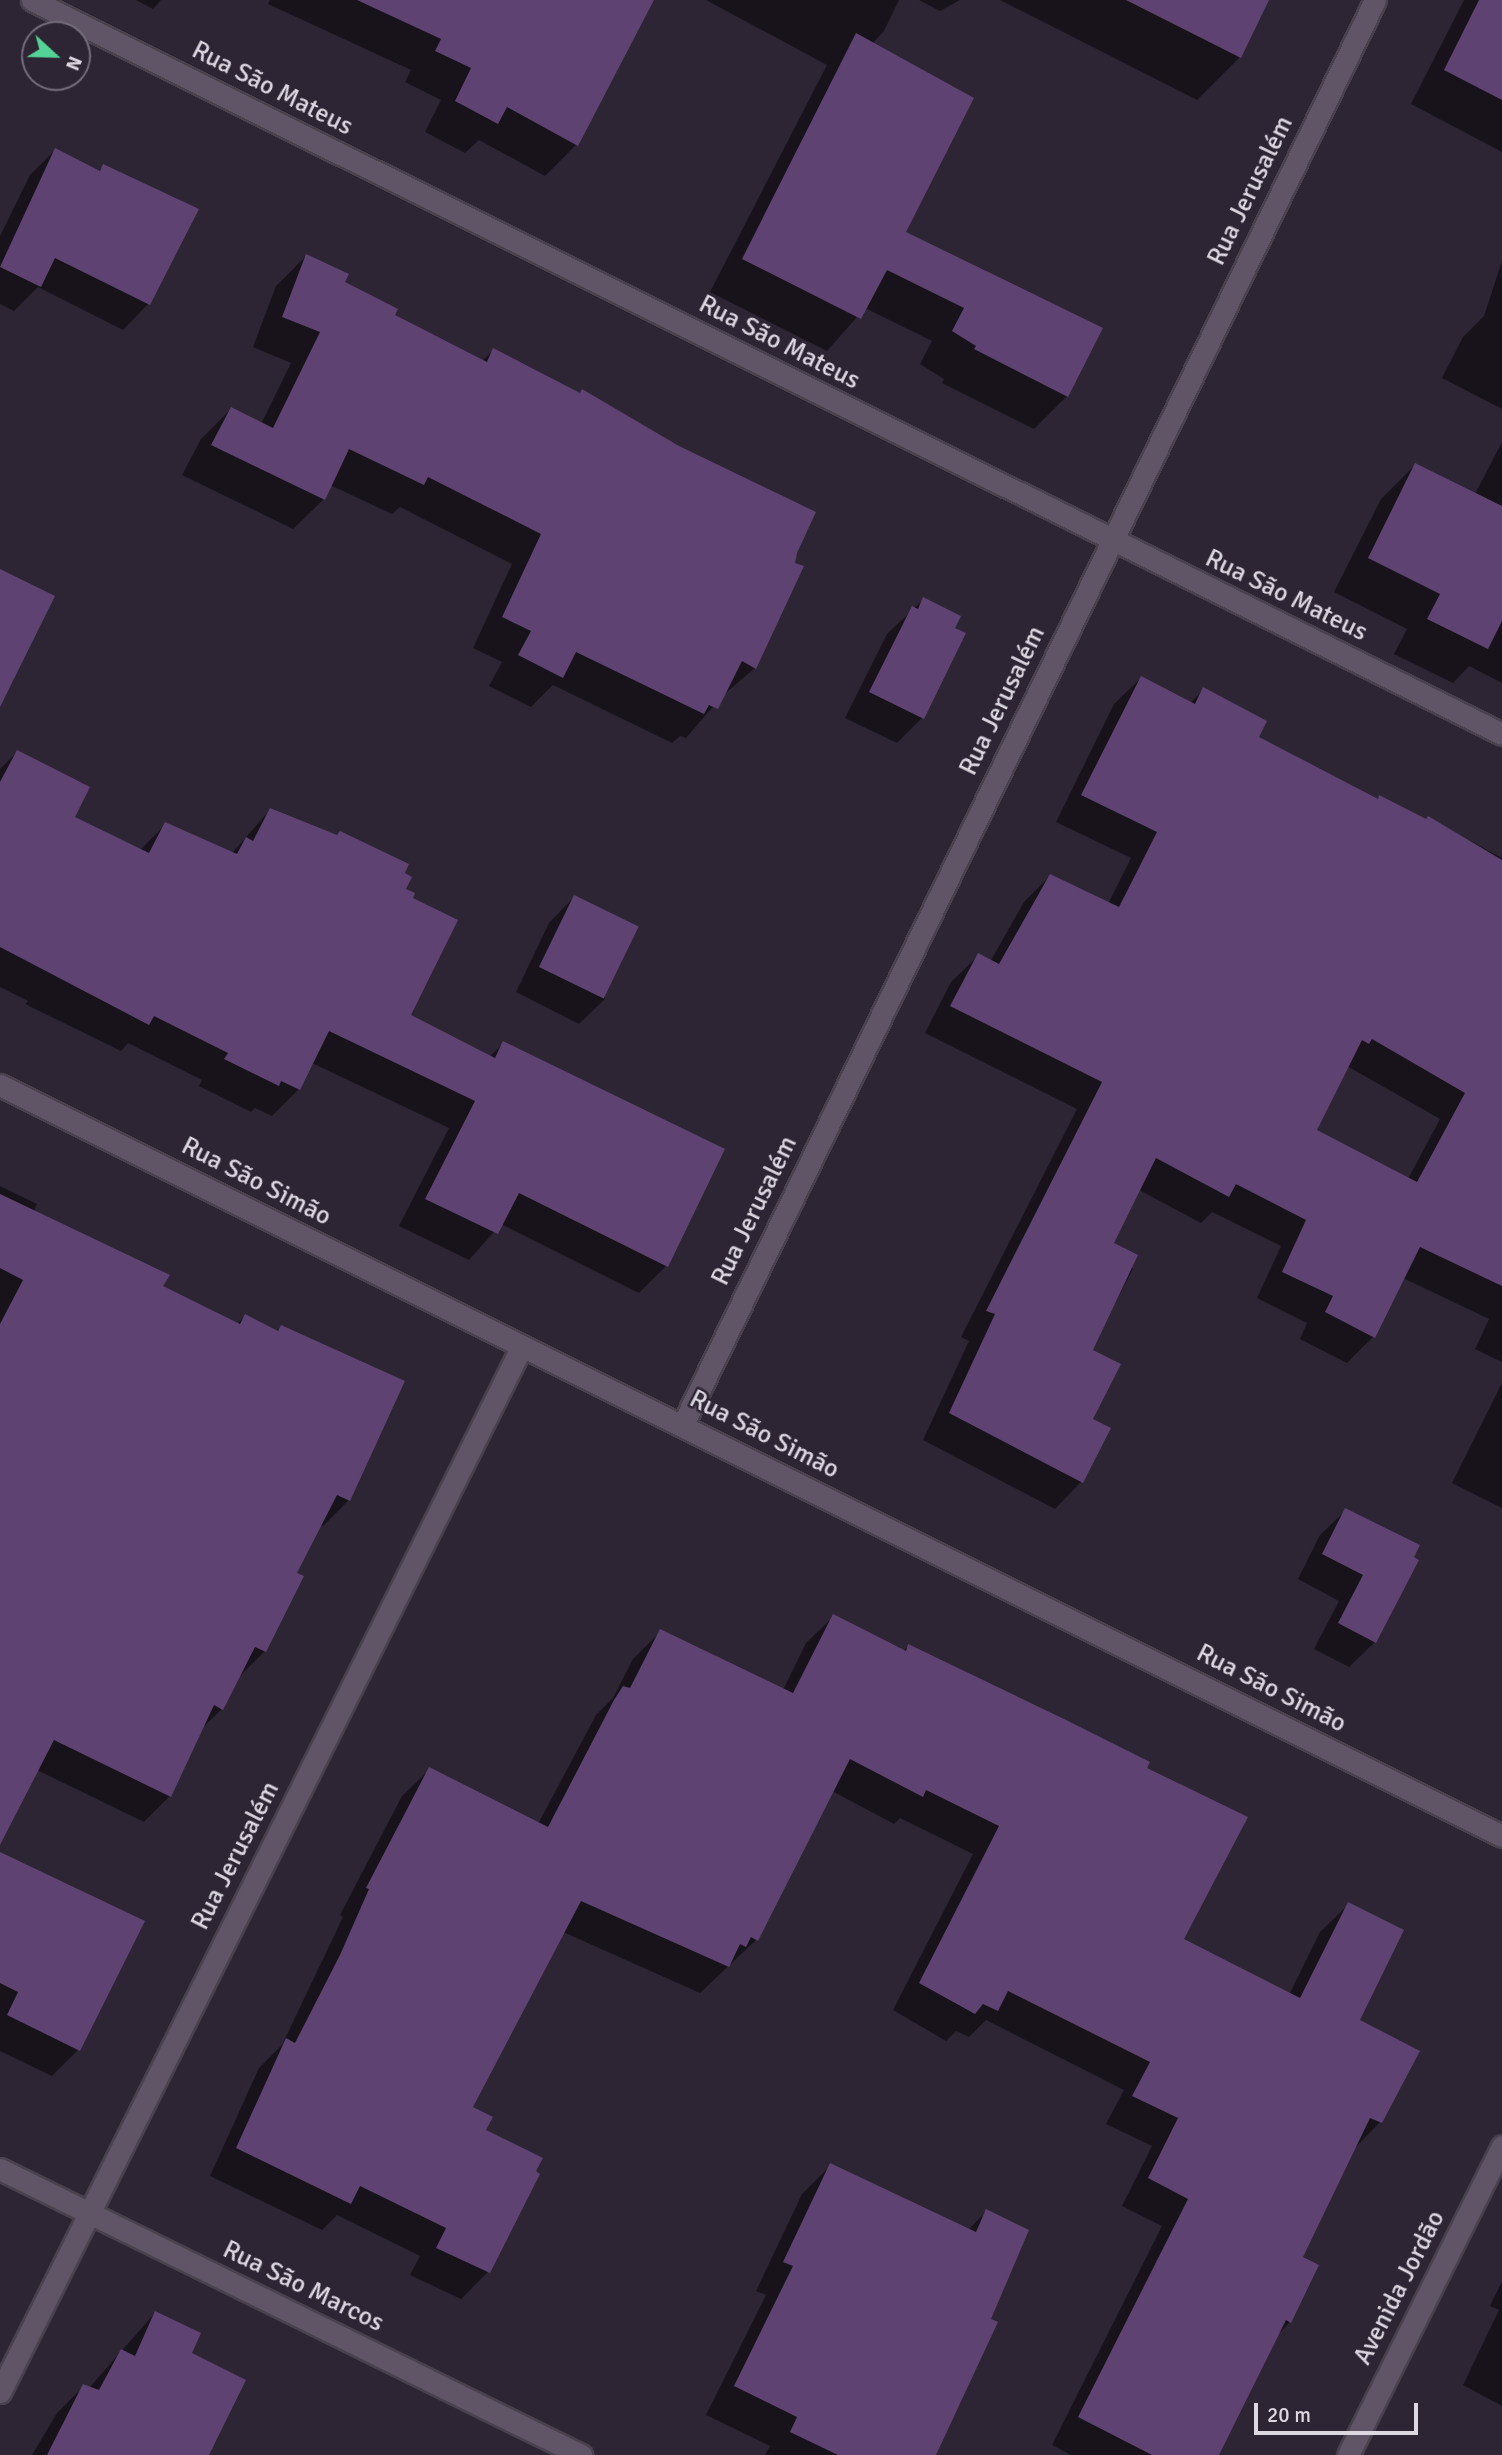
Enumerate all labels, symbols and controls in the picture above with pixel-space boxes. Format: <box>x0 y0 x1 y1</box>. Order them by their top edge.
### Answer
north arrow <box>21 21 91 91</box>
street label: Rua São Mateus <box>186 35 358 143</box>
text: N <box>60 52 87 74</box>
street label: Rua Jerusalém <box>1201 111 1301 271</box>
street label: Rua São Mateus <box>693 289 865 397</box>
street label: Rua São Mateus <box>1200 543 1372 649</box>
street label: Rua Jerusalém <box>953 621 1053 781</box>
street label: Rua São Simão <box>176 1131 336 1233</box>
street label: Rua Jerusalém <box>705 1131 805 1291</box>
street label: Rua São Simão <box>684 1384 844 1486</box>
street label: Rua São Simão <box>1191 1638 1351 1740</box>
street label: Rua Jerusalém <box>185 1777 287 1935</box>
street label: Avenida Jordão <box>1348 2206 1452 2370</box>
street label: Rua São Marcos <box>217 2235 389 2339</box>
scale bar <box>1257 2388 1422 2432</box>
text: 20 m <box>1267 2402 1311 2428</box>

